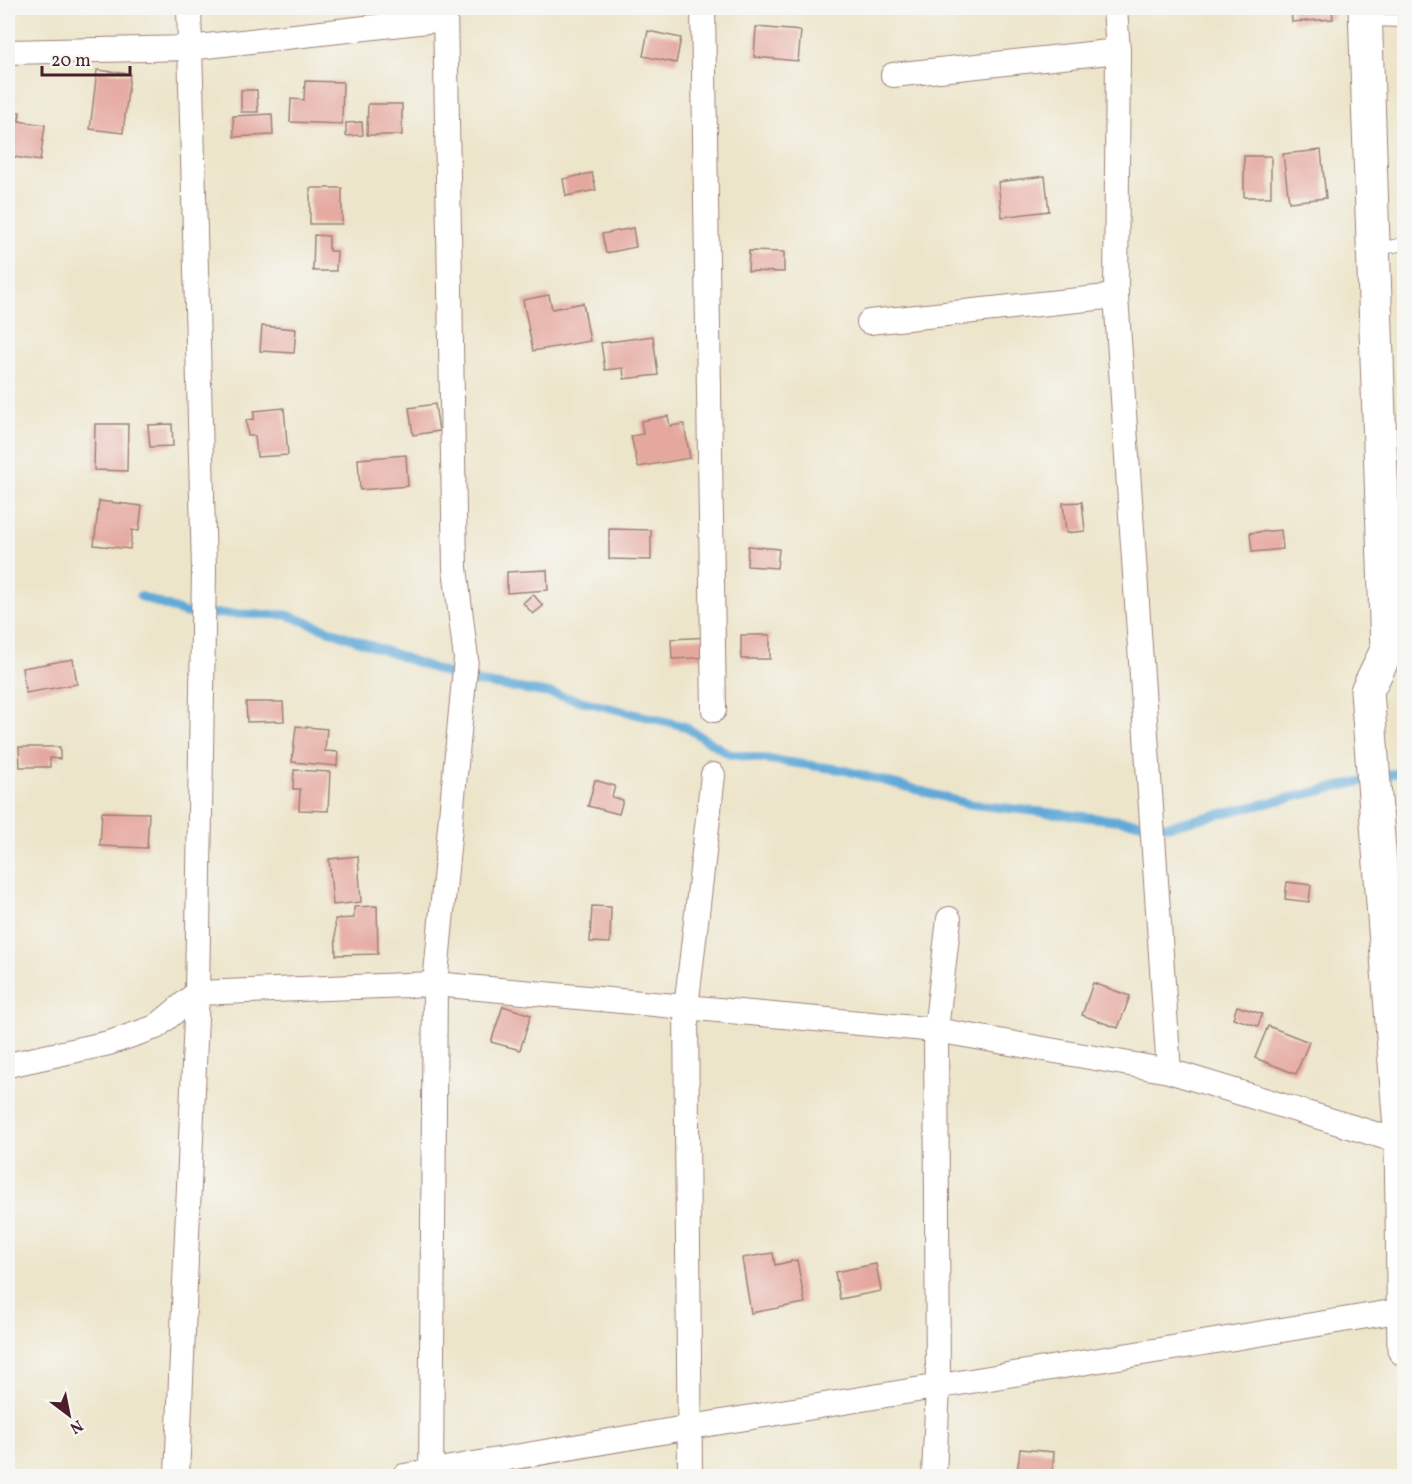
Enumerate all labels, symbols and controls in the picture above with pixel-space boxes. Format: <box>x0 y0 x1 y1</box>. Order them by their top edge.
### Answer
scale bar <box>42 39 130 77</box>
text: 20 m <box>51 49 91 74</box>
north arrow <box>39 1385 99 1445</box>
text: N <box>65 1414 87 1439</box>

